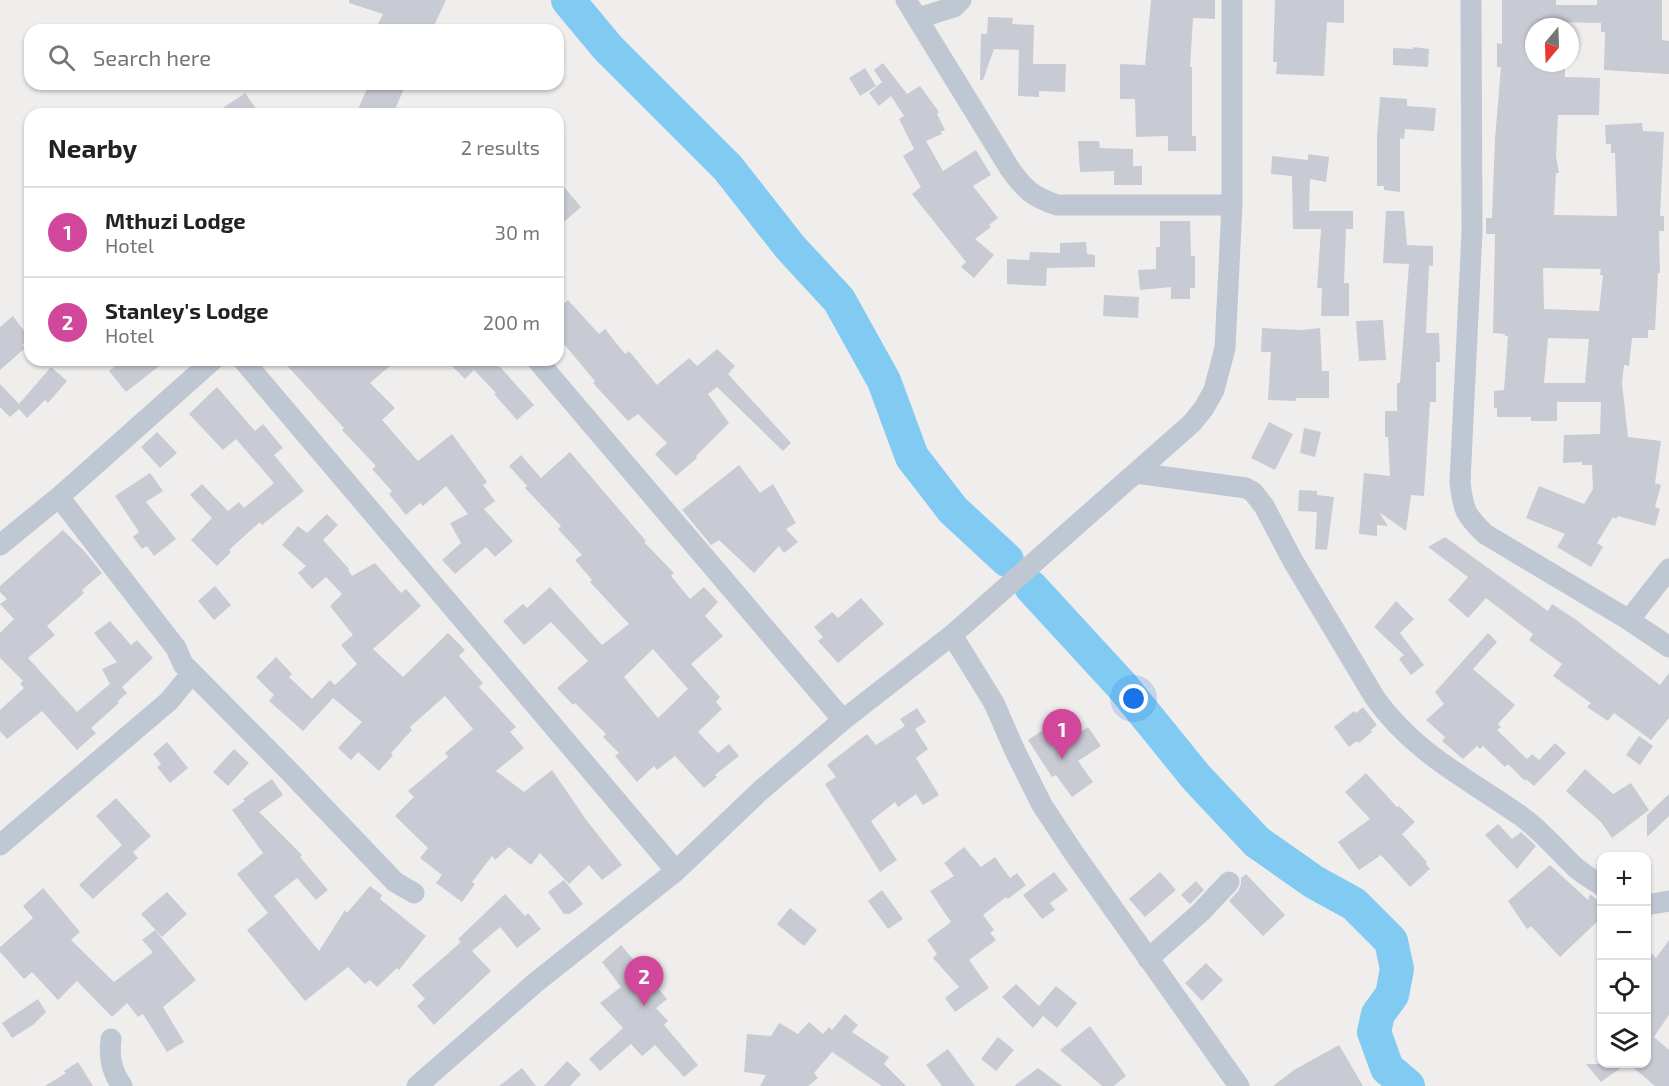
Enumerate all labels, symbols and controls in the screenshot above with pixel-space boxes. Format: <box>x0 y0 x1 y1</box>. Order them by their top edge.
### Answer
north arrow <box>1525 18 1579 72</box>
search box <box>24 24 564 90</box>
icon: search <box>45 41 78 74</box>
text: Search here <box>93 44 211 70</box>
text: Nearby <box>48 132 137 163</box>
text: 2 results <box>461 135 540 159</box>
text: Mthuzi Lodge <box>105 207 246 233</box>
text: 1 <box>63 220 72 244</box>
text: 30 m <box>495 220 540 244</box>
text: Hotel <box>105 233 154 257</box>
text: Stanley's Lodge <box>105 297 269 323</box>
text: 2 <box>62 310 73 334</box>
text: 200 m <box>483 310 540 334</box>
text: Hotel <box>105 323 154 347</box>
your location <box>1119 684 1148 713</box>
pin: 1 <box>1042 710 1082 759</box>
map controls <box>1597 852 1651 1068</box>
button: + <box>1597 852 1651 906</box>
button: − <box>1597 906 1651 960</box>
pin: 2 <box>624 956 664 1006</box>
button: locate <box>1597 960 1651 1014</box>
button: layers <box>1597 1014 1651 1068</box>

